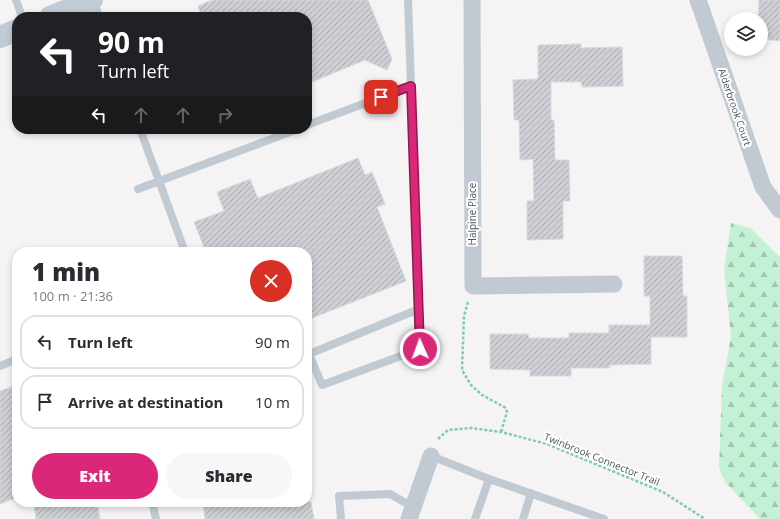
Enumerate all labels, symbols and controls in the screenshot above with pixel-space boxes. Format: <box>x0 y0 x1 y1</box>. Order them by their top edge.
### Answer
map controls <box>724 12 768 56</box>
button: layers <box>724 12 768 56</box>
text: 90 m <box>98 23 165 61</box>
icon: left <box>32 28 84 80</box>
text: Turn left <box>98 59 169 83</box>
street label: Alderbrook Court <box>715 66 755 148</box>
pin <box>364 80 398 114</box>
icon: arrive <box>370 86 392 108</box>
icon: left <box>88 104 110 126</box>
icon: ahead <box>130 104 152 126</box>
icon: ahead <box>172 104 194 126</box>
icon: right <box>214 104 236 126</box>
street label: Halpine Place <box>465 182 479 245</box>
text: 1 min <box>32 255 100 288</box>
button: close <box>250 260 292 302</box>
text: 100 m · 21:36 <box>32 287 113 305</box>
position arrow <box>399 328 441 370</box>
icon: left <box>34 331 56 353</box>
text: Turn left <box>68 332 133 352</box>
text: 90 m <box>255 332 290 352</box>
icon: arrive <box>34 391 56 413</box>
text: Arrive at destination <box>68 392 223 412</box>
text: 10 m <box>255 392 290 412</box>
street label: Twinbrook Connector Trail <box>542 429 662 489</box>
button: Exit <box>32 453 158 499</box>
button: Share <box>166 453 292 499</box>

